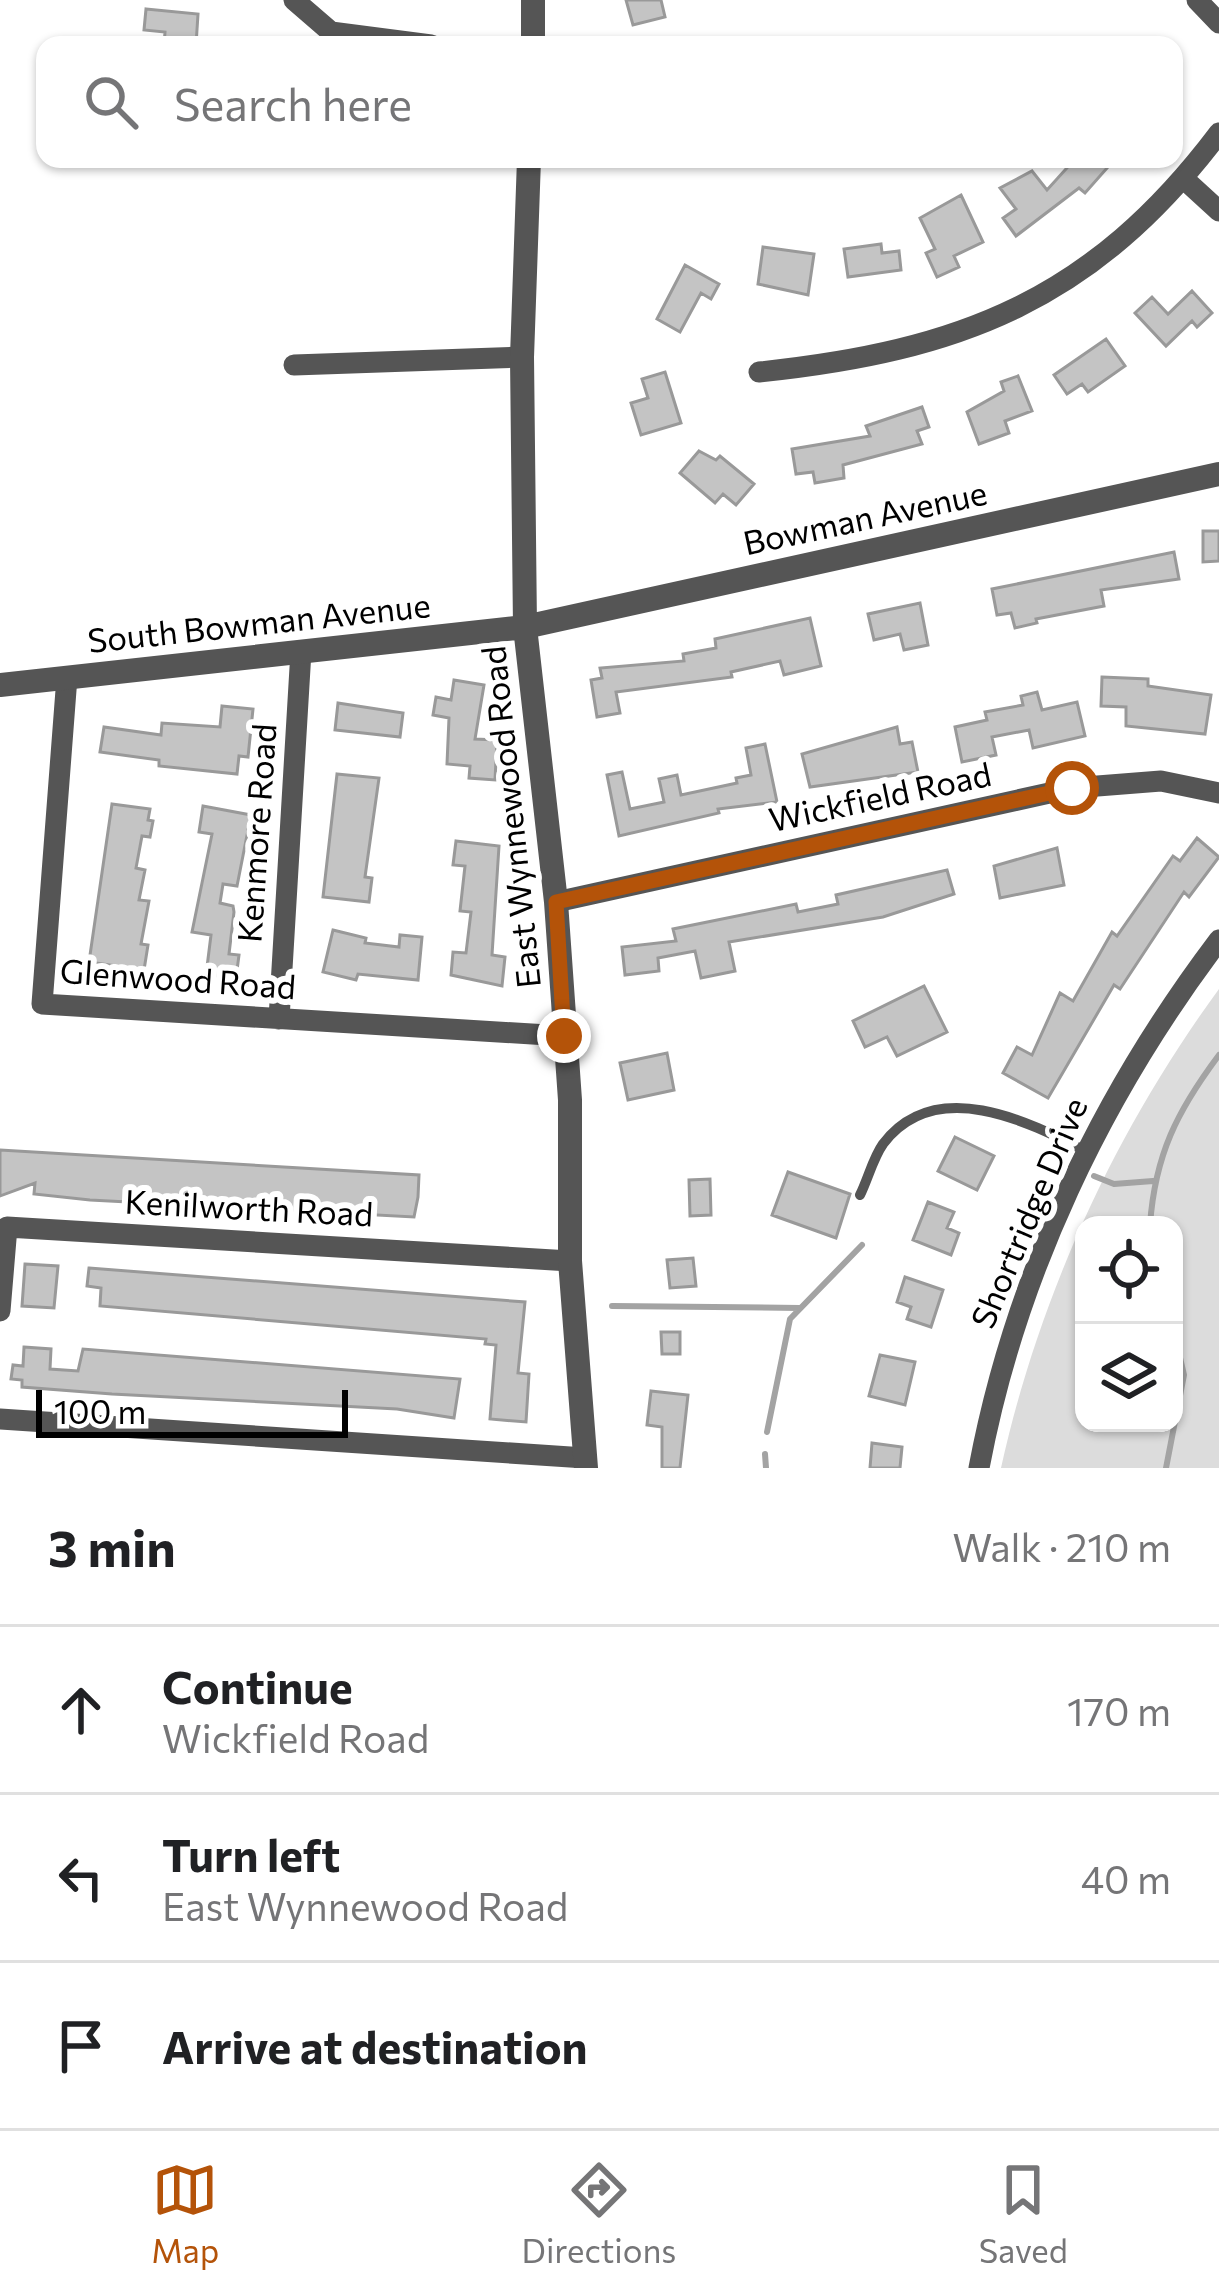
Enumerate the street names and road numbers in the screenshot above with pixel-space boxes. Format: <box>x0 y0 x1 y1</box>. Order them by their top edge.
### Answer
street label: Bowman Avenue <box>739 471 990 562</box>
street label: South Bowman Avenue <box>85 583 432 660</box>
street label: East Wynnewood Road <box>471 644 548 990</box>
street label: Kenmore Road <box>227 722 284 944</box>
street label: Wickfield Road <box>765 752 995 839</box>
street label: Glenwood Road <box>59 949 297 1006</box>
street label: Shortridge Drive <box>961 1091 1095 1334</box>
street label: Kenilworth Road <box>124 1180 374 1233</box>

